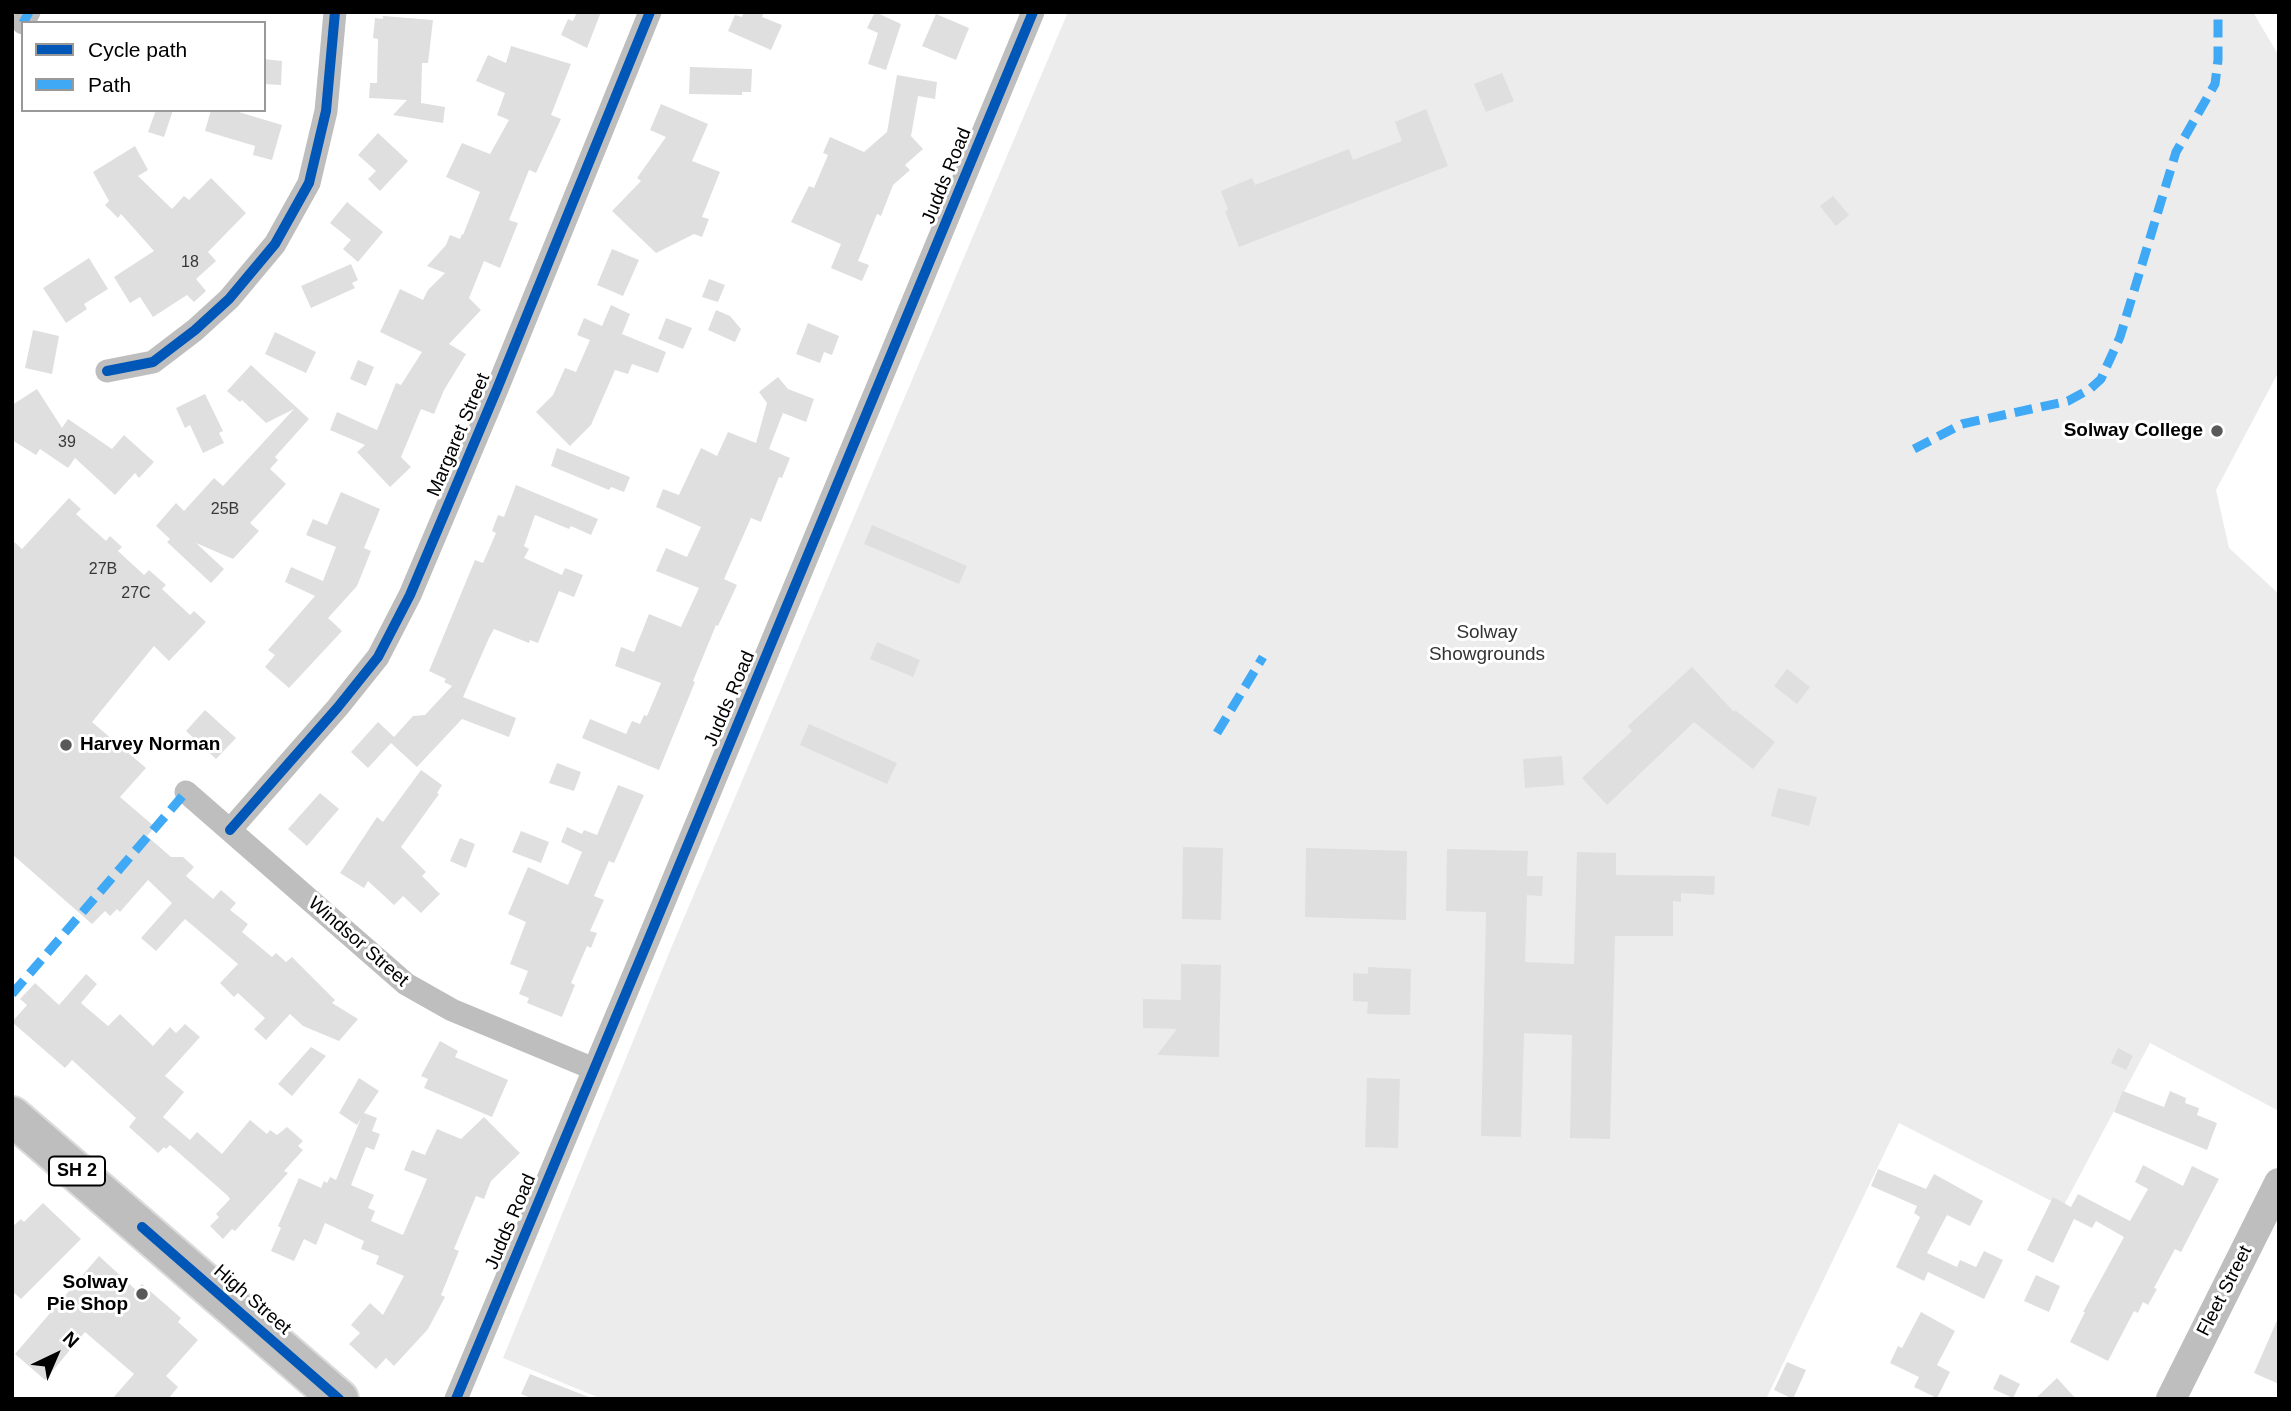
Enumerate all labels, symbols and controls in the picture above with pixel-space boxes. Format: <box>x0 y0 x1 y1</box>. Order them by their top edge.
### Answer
legend <box>21 21 266 112</box>
text: Cycle path <box>88 38 187 61</box>
text: Path <box>88 73 131 96</box>
street label: Judds Road <box>917 125 977 227</box>
house number: 18 <box>181 253 199 273</box>
street label: Margaret Street <box>423 370 495 500</box>
place label: Solway College <box>2064 420 2203 442</box>
marker: Solway College <box>2209 423 2225 439</box>
house number: 39 <box>58 433 76 453</box>
house number: 25B <box>211 500 239 520</box>
house number: 27B <box>89 560 117 580</box>
house number: 27C <box>121 584 151 604</box>
park label: Solway Showgrounds <box>1429 622 1545 666</box>
street label: Judds Road <box>700 648 760 750</box>
place label: Harvey Norman <box>80 734 220 756</box>
marker: Harvey Norman <box>58 737 74 753</box>
street label: Windsor Street <box>303 892 413 992</box>
road number: SH 2 <box>49 1156 105 1186</box>
street label: Judds Road <box>481 1171 541 1273</box>
street label: Fleet Street <box>2193 1242 2257 1340</box>
street label: High Street <box>209 1260 295 1340</box>
place label: Solway Pie Shop <box>47 1272 128 1316</box>
marker: Solway Pie Shop <box>134 1286 150 1302</box>
north arrow <box>21 1320 91 1390</box>
text: N <box>59 1327 83 1352</box>

